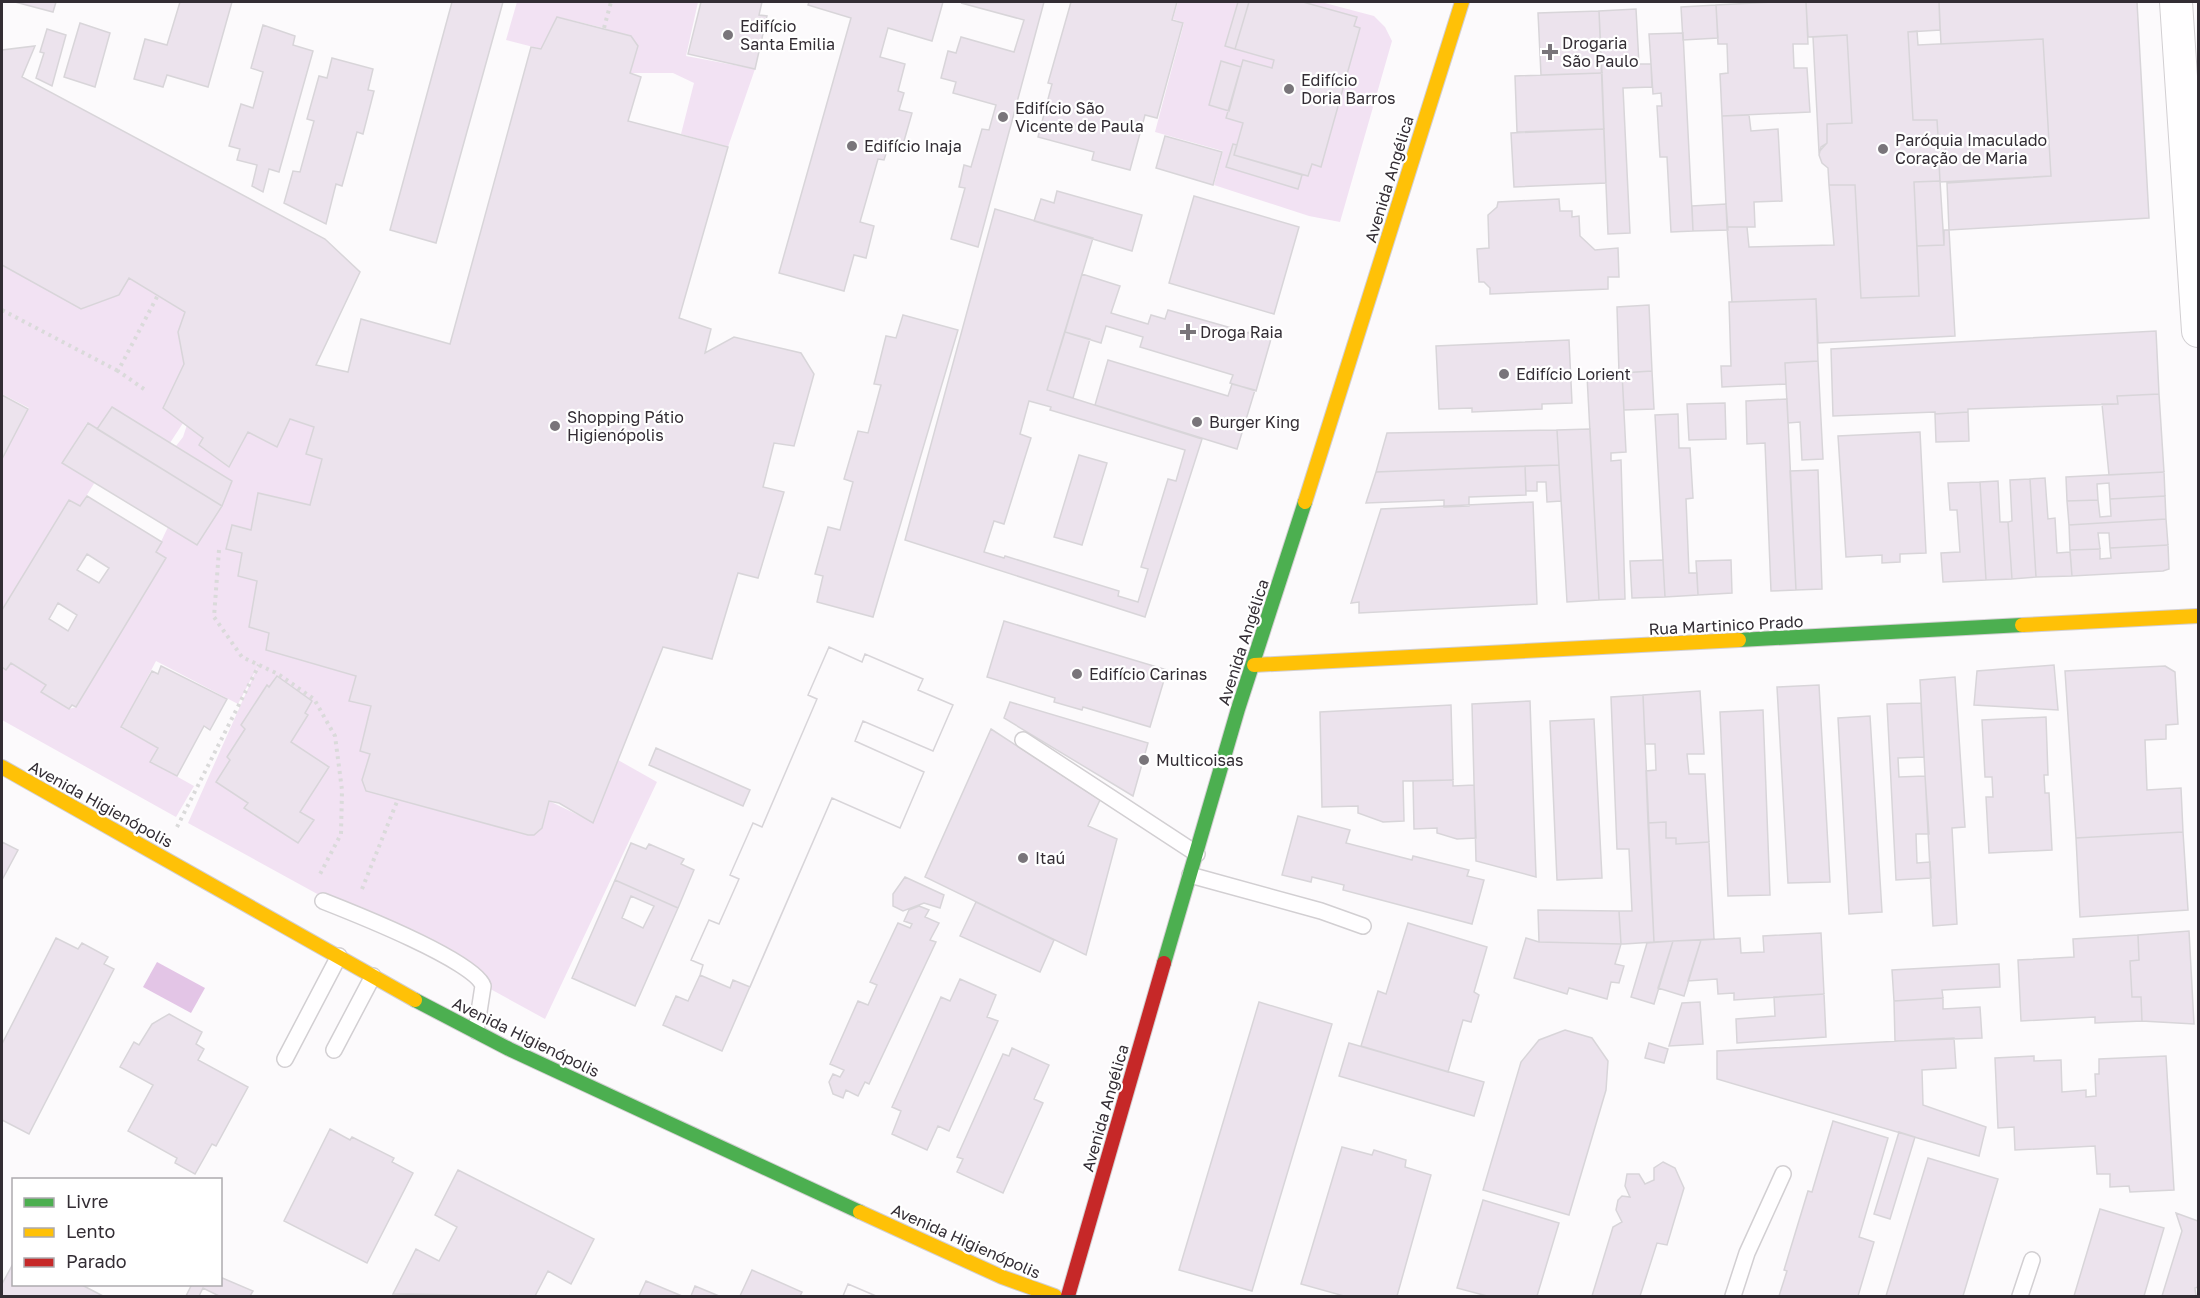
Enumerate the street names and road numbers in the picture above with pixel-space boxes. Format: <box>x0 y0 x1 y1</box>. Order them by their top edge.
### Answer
street label: Avenida Angélica <box>1360 113 1418 245</box>
street label: Avenida Angélica <box>1213 576 1273 708</box>
street label: Rua Martinico Prado <box>1648 611 1804 639</box>
street label: Avenida Higienópolis <box>26 756 176 852</box>
street label: Avenida Higienópolis <box>449 993 603 1081</box>
street label: Avenida Angélica <box>1077 1042 1133 1174</box>
street label: Avenida Higienópolis <box>888 1199 1044 1283</box>

